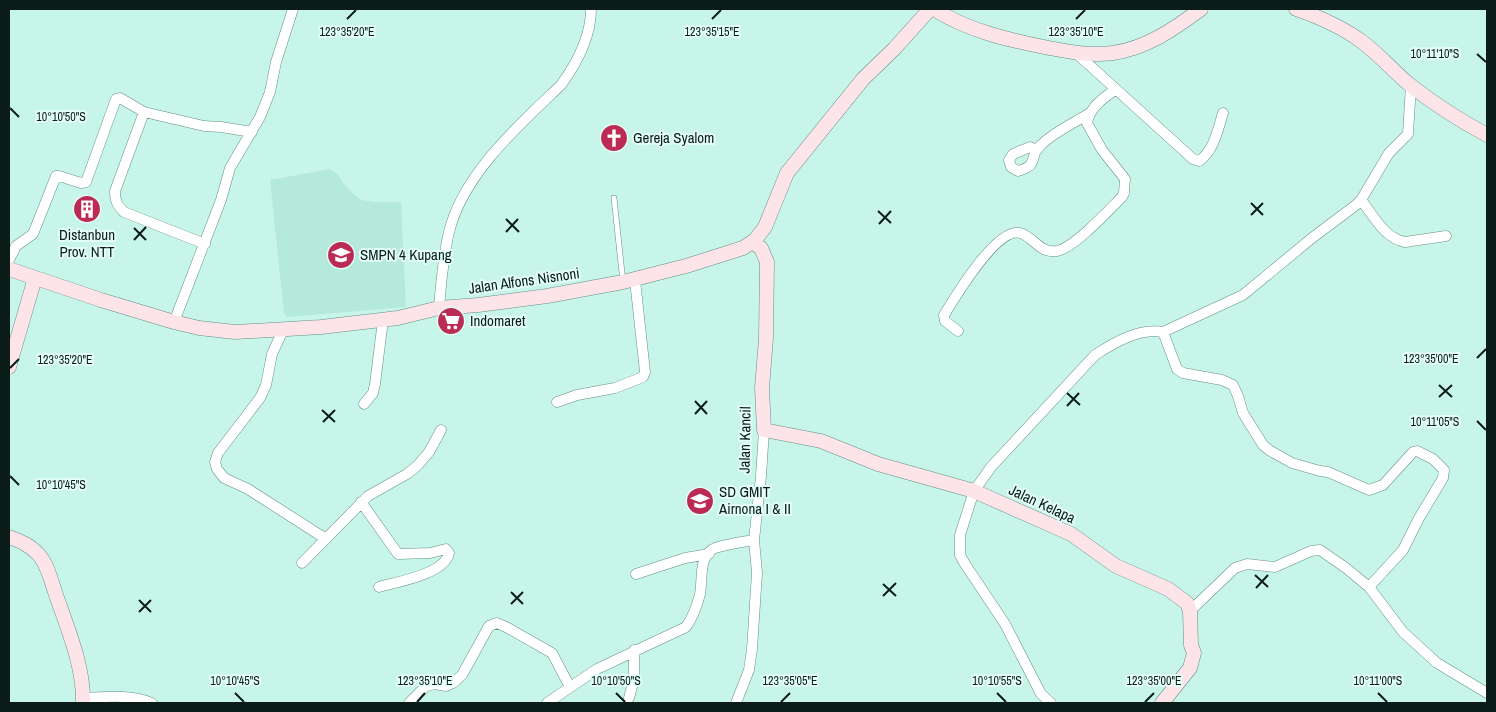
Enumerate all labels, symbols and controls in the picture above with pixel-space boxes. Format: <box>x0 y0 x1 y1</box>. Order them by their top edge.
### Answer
text: 123°35'20"E <box>319 24 375 40</box>
text: 123°35'15"E <box>684 24 740 40</box>
text: 123°35'10"E <box>1048 24 1104 40</box>
text: 10°11'10"S <box>1411 46 1460 62</box>
text: 10°10'50"S <box>36 109 86 125</box>
church icon: Gereja Syalom <box>599 123 629 153</box>
place label: Gereja Syalom <box>633 127 714 148</box>
building icon: Distanbun Prov. NTT <box>72 194 102 224</box>
place label: Distanbun Prov. NTT <box>59 224 115 262</box>
school or university icon: SMPN 4 Kupang <box>326 240 356 270</box>
place label: SMPN 4 Kupang <box>360 244 452 265</box>
street label: Jalan Alfons Nisnoni <box>467 262 581 299</box>
supermarket icon: Indomaret <box>436 306 466 336</box>
place label: Indomaret <box>470 310 526 331</box>
text: 123°35'00"E <box>1403 351 1459 367</box>
text: 123°35'20"E <box>37 352 93 368</box>
street label: Jalan Kancil <box>733 406 756 474</box>
text: 10°11'05"S <box>1411 414 1460 430</box>
text: 10°10'45"S <box>36 477 86 493</box>
street label: Jalan Kelapa <box>1006 479 1079 528</box>
place label: SD GMIT Airnona I & II <box>718 481 791 519</box>
school or university icon: SD GMIT Airnona I & II <box>685 486 715 516</box>
text: 10°10'45"S <box>210 673 260 689</box>
text: 123°35'10"E <box>397 673 453 689</box>
text: 10°10'50"S <box>591 673 641 689</box>
text: 123°35'05"E <box>762 673 818 689</box>
text: 10°10'55"S <box>972 673 1022 689</box>
text: 123°35'00"E <box>1126 673 1182 689</box>
text: 10°11'00"S <box>1354 673 1403 689</box>

